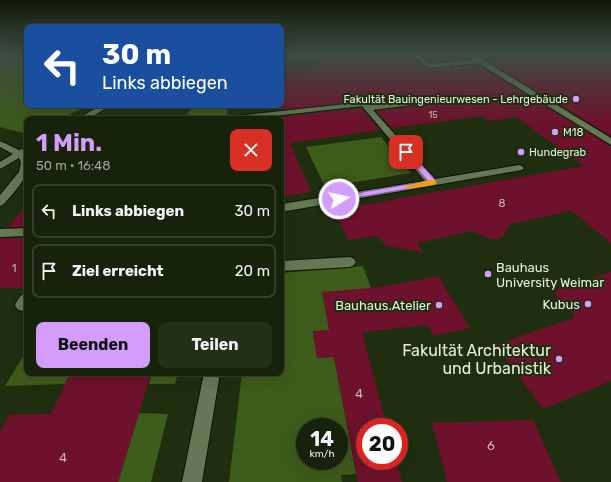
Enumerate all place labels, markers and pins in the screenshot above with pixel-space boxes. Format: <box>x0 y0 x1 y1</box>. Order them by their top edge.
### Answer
place label: Fakultät Bauingenieurwesen - Lehrgebäude <box>344 93 568 106</box>
marker: Fakultät Bauingenieurwesen - Lehrgebäude <box>571 94 581 104</box>
place label: M18 <box>563 126 583 139</box>
marker: M18 <box>550 127 560 137</box>
pin <box>389 135 423 169</box>
place label: Hundegrab <box>529 146 586 159</box>
marker: Hundegrab <box>516 147 526 157</box>
place label: Bauhaus University Weimar <box>496 260 604 290</box>
marker: Bauhaus University Weimar <box>483 269 493 279</box>
place label: Kubus <box>542 297 580 312</box>
place label: Bauhaus.Atelier <box>335 298 431 313</box>
marker: Kubus <box>583 299 593 309</box>
marker: Bauhaus.Atelier <box>434 300 444 310</box>
place label: Fakultät Architektur und Urbanistik <box>402 341 552 378</box>
marker: Fakultät Architektur und Urbanistik <box>554 354 564 364</box>

